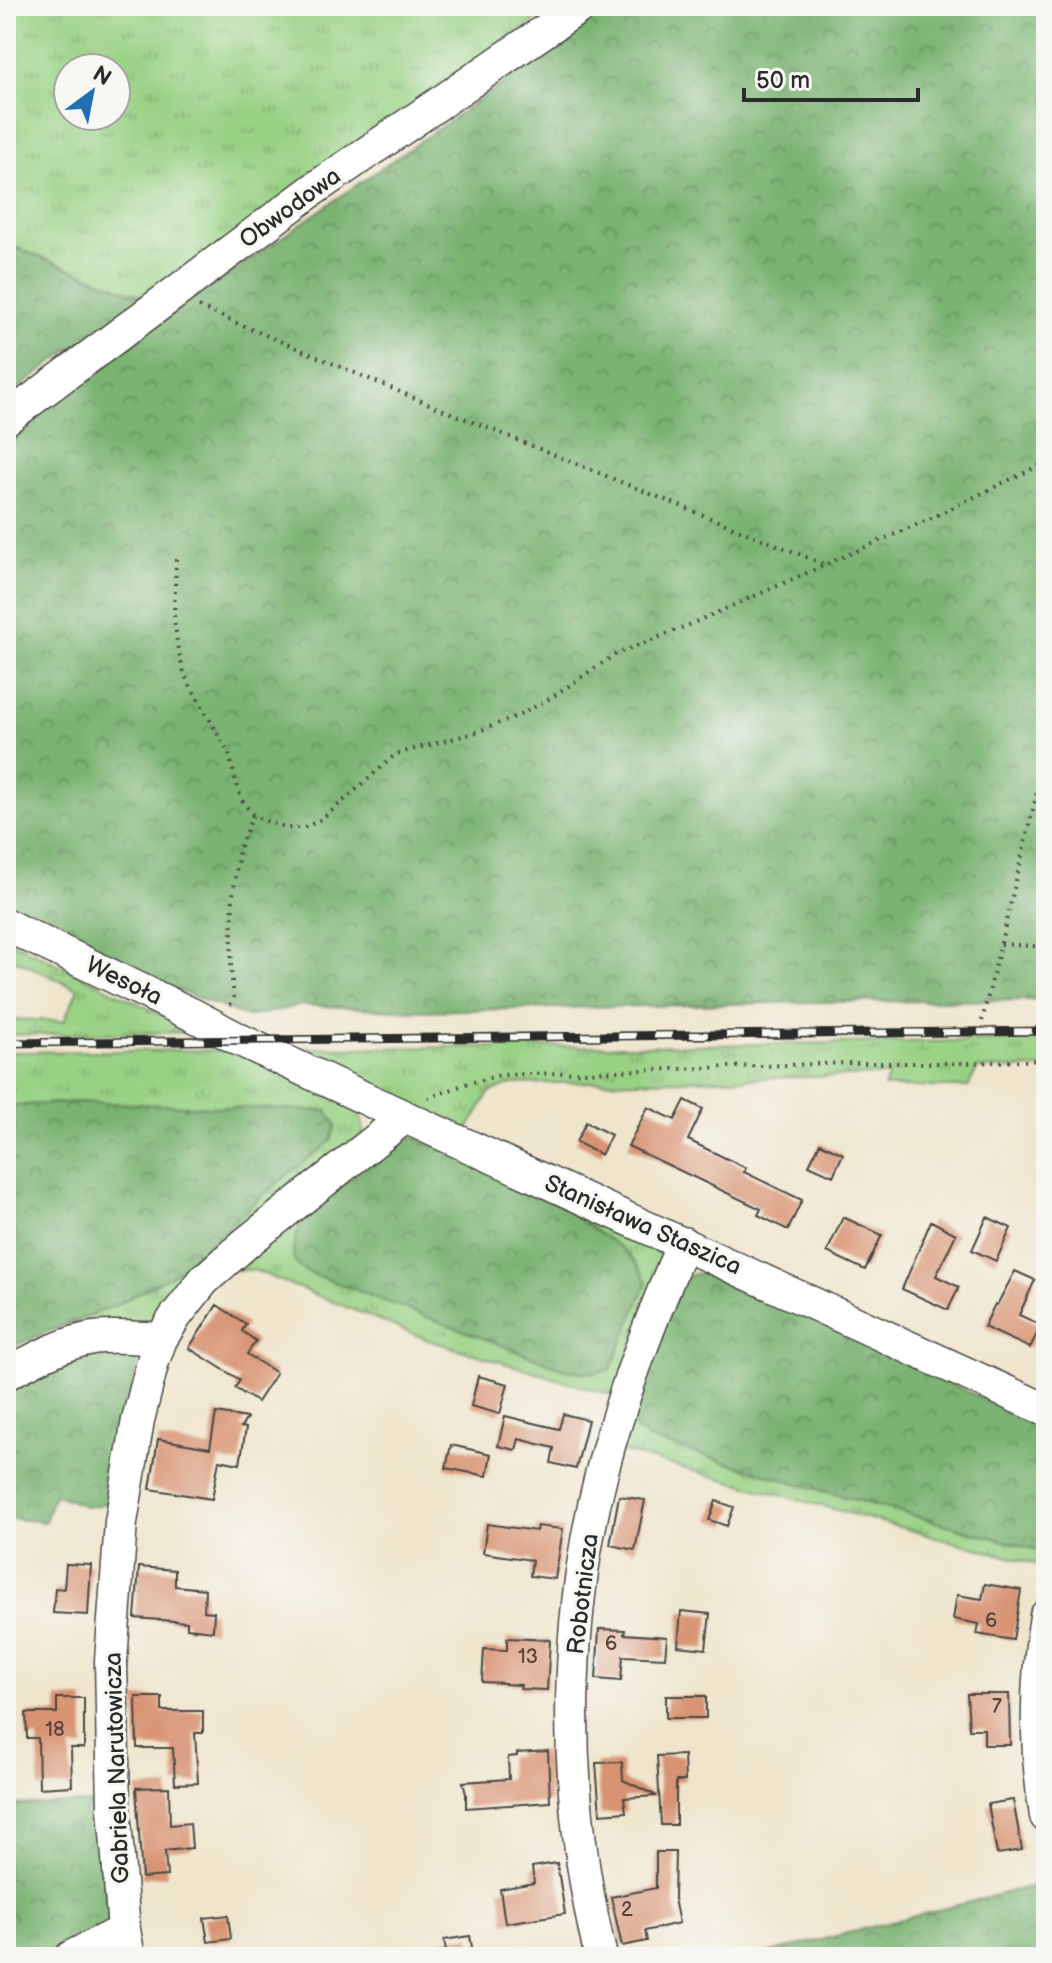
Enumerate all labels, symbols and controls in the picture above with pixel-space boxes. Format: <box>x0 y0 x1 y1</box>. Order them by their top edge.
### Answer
north arrow <box>52 52 132 132</box>
scale bar <box>744 52 918 102</box>
text: N <box>88 60 116 92</box>
text: 50 m <box>756 66 810 95</box>
street label: Obwodowa <box>234 162 346 254</box>
street label: Wesoła <box>81 950 167 1012</box>
street label: Stanisława Staszica <box>540 1169 746 1281</box>
street label: Robotnicza <box>561 1532 605 1656</box>
house number: 6 <box>985 1609 997 1633</box>
house number: 6 <box>605 1632 617 1656</box>
house number: 13 <box>518 1645 538 1669</box>
street label: Gabriela Narutowicza <box>98 1652 136 1884</box>
house number: 7 <box>992 1695 1002 1719</box>
house number: 18 <box>45 1718 65 1742</box>
house number: 2 <box>621 1898 633 1922</box>

